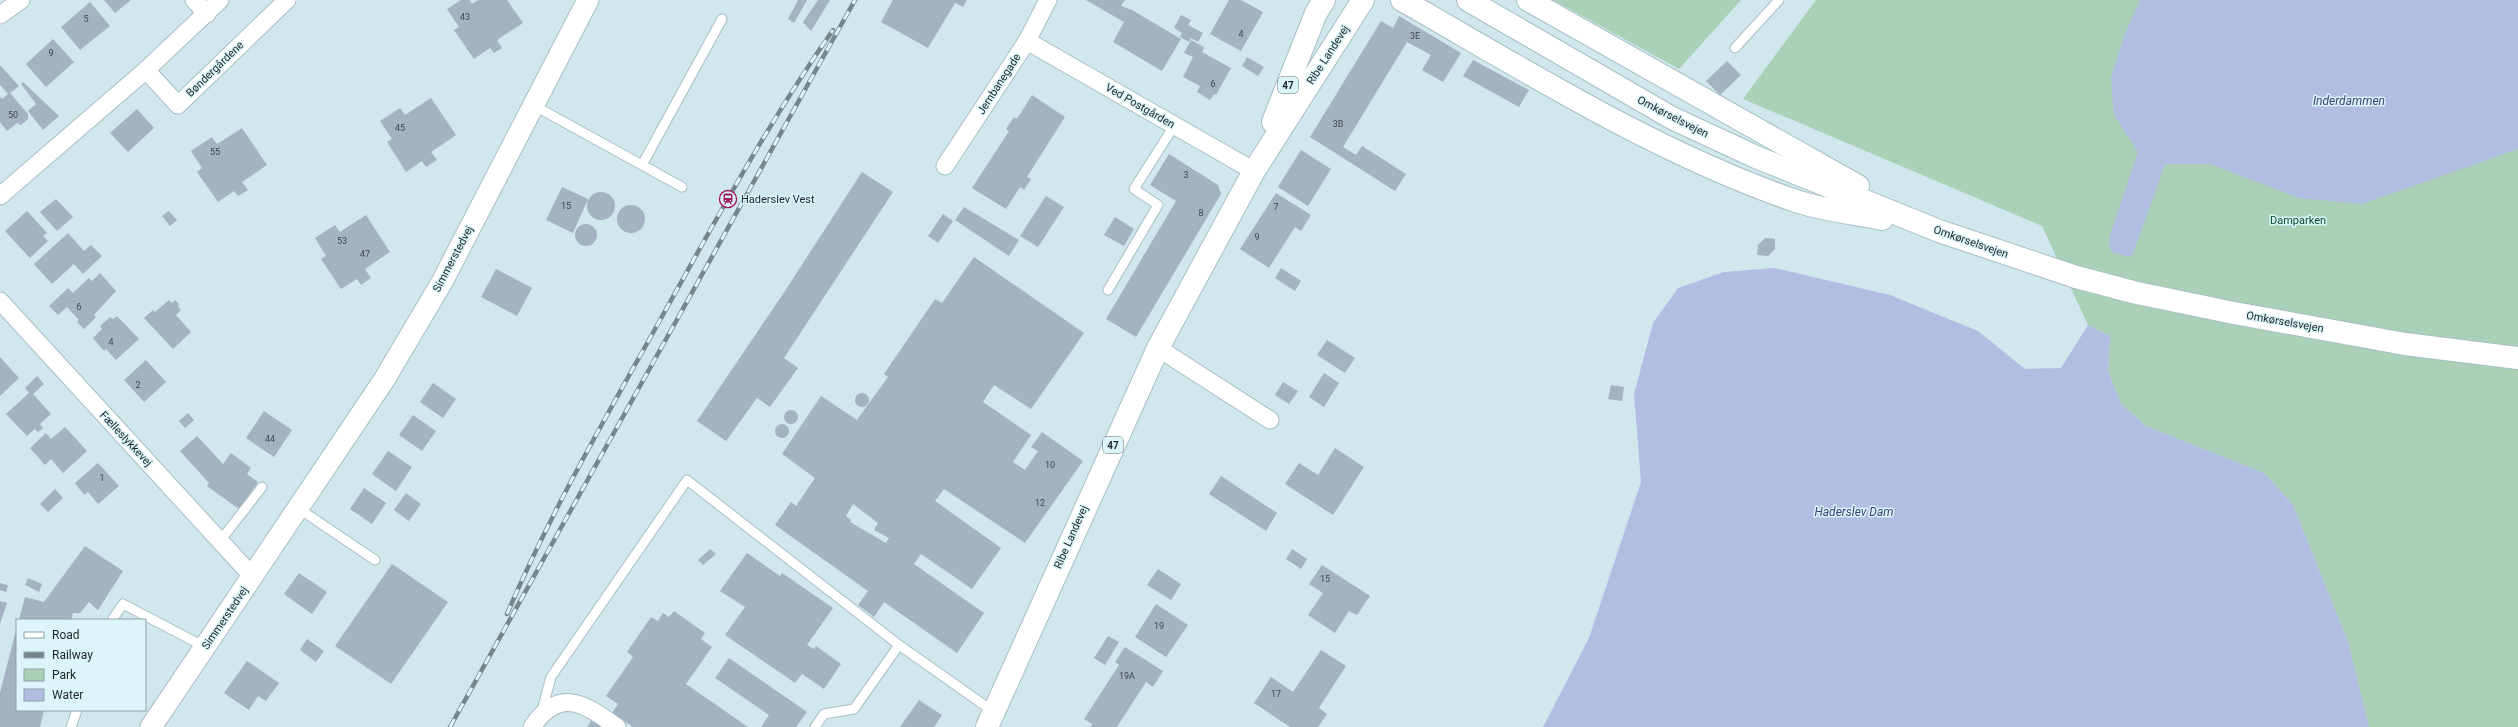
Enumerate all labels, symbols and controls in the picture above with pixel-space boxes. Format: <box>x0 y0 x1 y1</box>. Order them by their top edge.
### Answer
house number: 43 <box>460 12 470 22</box>
house number: 5 <box>83 14 89 24</box>
street label: Ribe Landevej <box>1304 23 1352 87</box>
house number: 4 <box>1238 29 1244 39</box>
house number: 3E <box>1410 31 1420 41</box>
street label: Bøndergårdene <box>184 38 246 100</box>
house number: 9 <box>48 48 54 58</box>
street label: Jernbanegade <box>974 51 1024 117</box>
road number: 47 <box>1278 77 1298 93</box>
house number: 6 <box>1210 79 1216 89</box>
street label: Ved Postgården <box>1103 81 1177 131</box>
street label: Omkørselsvejen <box>1635 93 1711 141</box>
water label: Inderdammen <box>2313 94 2385 108</box>
house number: 50 <box>8 110 18 120</box>
house number: 3B <box>1333 119 1344 129</box>
house number: 45 <box>395 123 405 133</box>
house number: 55 <box>210 147 220 157</box>
house number: 3 <box>1183 170 1189 180</box>
station icon: Haderslev Vest <box>718 189 738 209</box>
place label: Haderslev Vest <box>741 193 815 206</box>
house number: 15 <box>561 201 571 211</box>
house number: 7 <box>1273 202 1279 212</box>
house number: 8 <box>1198 208 1204 218</box>
park label: Damparken <box>2270 214 2326 227</box>
street label: Omkørselsvejen <box>1932 223 2010 261</box>
street label: Simmerstedvej <box>430 224 476 294</box>
house number: 9 <box>1254 232 1260 242</box>
house number: 53 <box>337 236 347 246</box>
house number: 47 <box>360 249 370 259</box>
house number: 6 <box>76 302 82 312</box>
street label: Omkørselsvejen <box>2245 309 2325 335</box>
house number: 4 <box>108 337 114 347</box>
house number: 2 <box>135 380 141 390</box>
street label: Fælleslykkevej <box>97 409 155 469</box>
house number: 44 <box>265 434 275 444</box>
road number: 47 <box>1103 437 1123 453</box>
house number: 10 <box>1045 460 1055 470</box>
house number: 1 <box>99 473 105 483</box>
house number: 12 <box>1035 498 1045 508</box>
street label: Ribe Landevej <box>1051 503 1091 571</box>
water label: Haderslev Dam <box>1814 505 1894 519</box>
house number: 15 <box>1320 574 1330 584</box>
street label: Simmerstedvej <box>199 584 251 652</box>
legend <box>16 619 146 711</box>
house number: 19 <box>1154 621 1164 631</box>
text: Road <box>52 628 80 642</box>
text: Railway <box>52 648 93 662</box>
text: Park <box>52 668 77 682</box>
house number: 19A <box>1119 671 1135 681</box>
text: Water <box>52 688 83 702</box>
house number: 17 <box>1271 689 1281 699</box>

